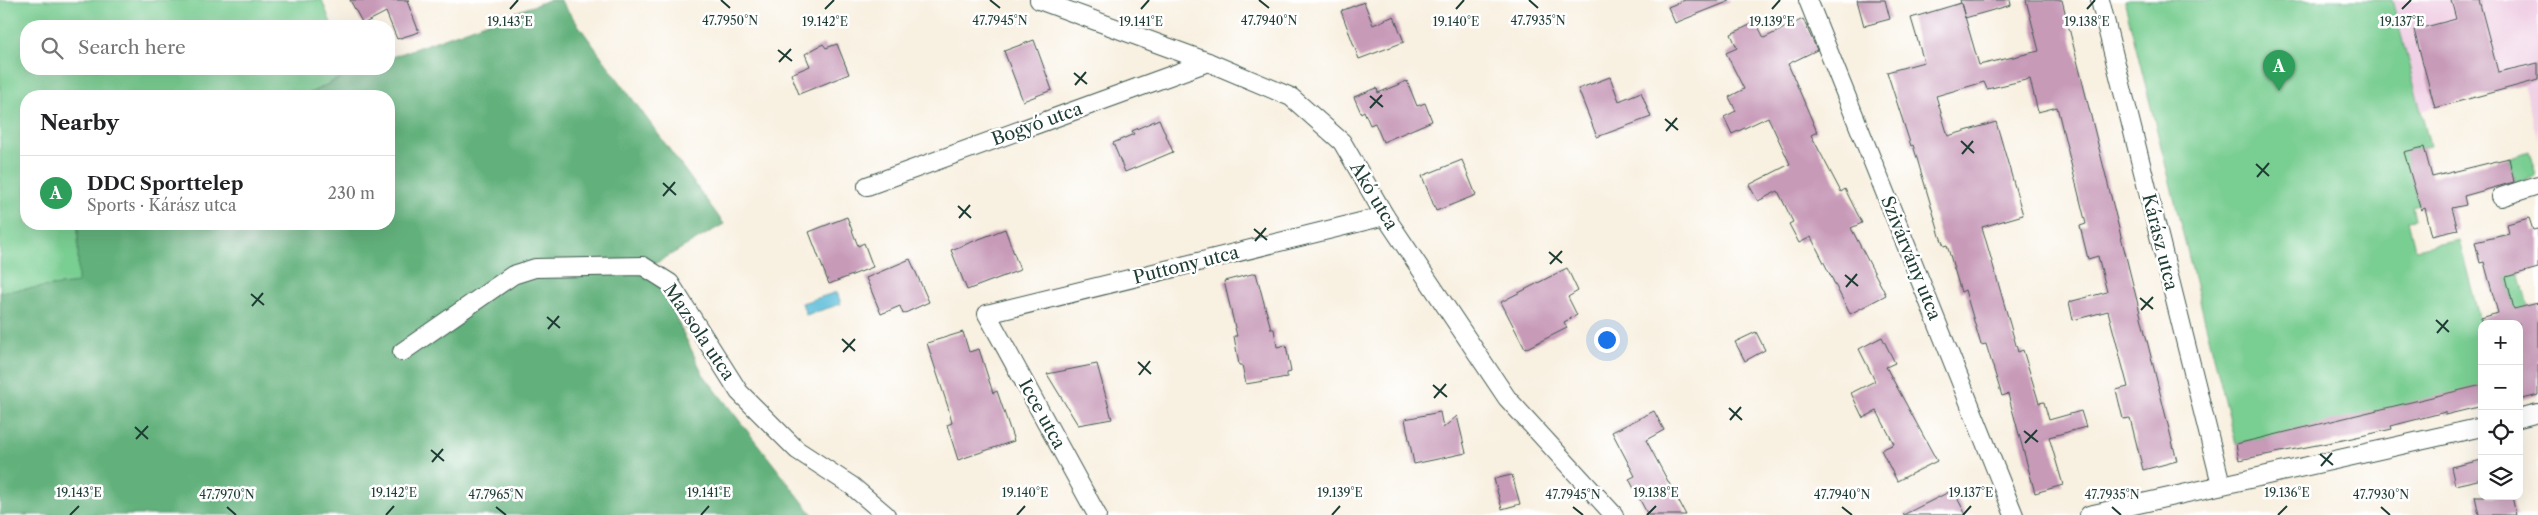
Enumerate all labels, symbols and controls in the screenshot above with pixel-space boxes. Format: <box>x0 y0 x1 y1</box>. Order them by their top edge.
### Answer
text: 47.7950°N <box>702 13 758 28</box>
text: 47.7945°N <box>972 13 1028 28</box>
text: 47.7940°N <box>1241 13 1297 28</box>
text: 47.7935°N <box>1510 13 1566 28</box>
text: 19.143°E <box>487 14 533 29</box>
text: 19.142°E <box>802 14 848 29</box>
text: 19.141°E <box>1119 14 1163 29</box>
text: 19.140°E <box>1433 14 1479 29</box>
text: 19.139°E <box>1749 14 1795 29</box>
text: 19.138°E <box>2064 14 2110 29</box>
text: 19.137°E <box>2380 14 2424 29</box>
search box <box>20 20 395 75</box>
icon: search <box>38 34 66 62</box>
text: Search here <box>78 36 186 59</box>
pin: A <box>2263 50 2295 91</box>
street label: Bogyó utca <box>989 97 1086 151</box>
text: Nearby <box>40 110 119 135</box>
street label: Akó utca <box>1345 157 1403 234</box>
text: DDC Sporttelep <box>87 172 243 195</box>
text: A <box>50 183 62 203</box>
text: 230 m <box>328 183 375 203</box>
street label: Kárász utca <box>2137 191 2183 293</box>
street label: Szivárvány utca <box>1876 193 1946 324</box>
text: Sports · Kárász utca <box>87 195 236 215</box>
street label: Puttony utca <box>1131 241 1242 289</box>
street label: Mazsola utca <box>659 280 740 385</box>
map controls <box>2478 320 2523 500</box>
button: + <box>2478 320 2523 365</box>
your location <box>1594 327 1620 353</box>
button: − <box>2478 365 2523 410</box>
street label: Icce utca <box>1014 375 1070 453</box>
button: locate <box>2478 410 2523 455</box>
button: layers <box>2478 455 2523 500</box>
text: 19.143°E <box>56 485 102 500</box>
text: 19.142°E <box>371 485 417 500</box>
text: 19.141°E <box>687 485 731 500</box>
text: 19.140°E <box>1002 485 1048 500</box>
text: 19.139°E <box>1317 485 1363 500</box>
text: 19.138°E <box>1633 485 1679 500</box>
text: 19.137°E <box>1949 485 1993 500</box>
text: 19.136°E <box>2264 485 2310 500</box>
text: 47.7970°N <box>199 487 255 502</box>
text: 47.7965°N <box>468 487 524 502</box>
text: 47.7945°N <box>1545 487 1601 502</box>
text: 47.7940°N <box>1814 487 1870 502</box>
text: 47.7935°N <box>2084 487 2140 502</box>
text: 47.7930°N <box>2353 487 2409 502</box>

